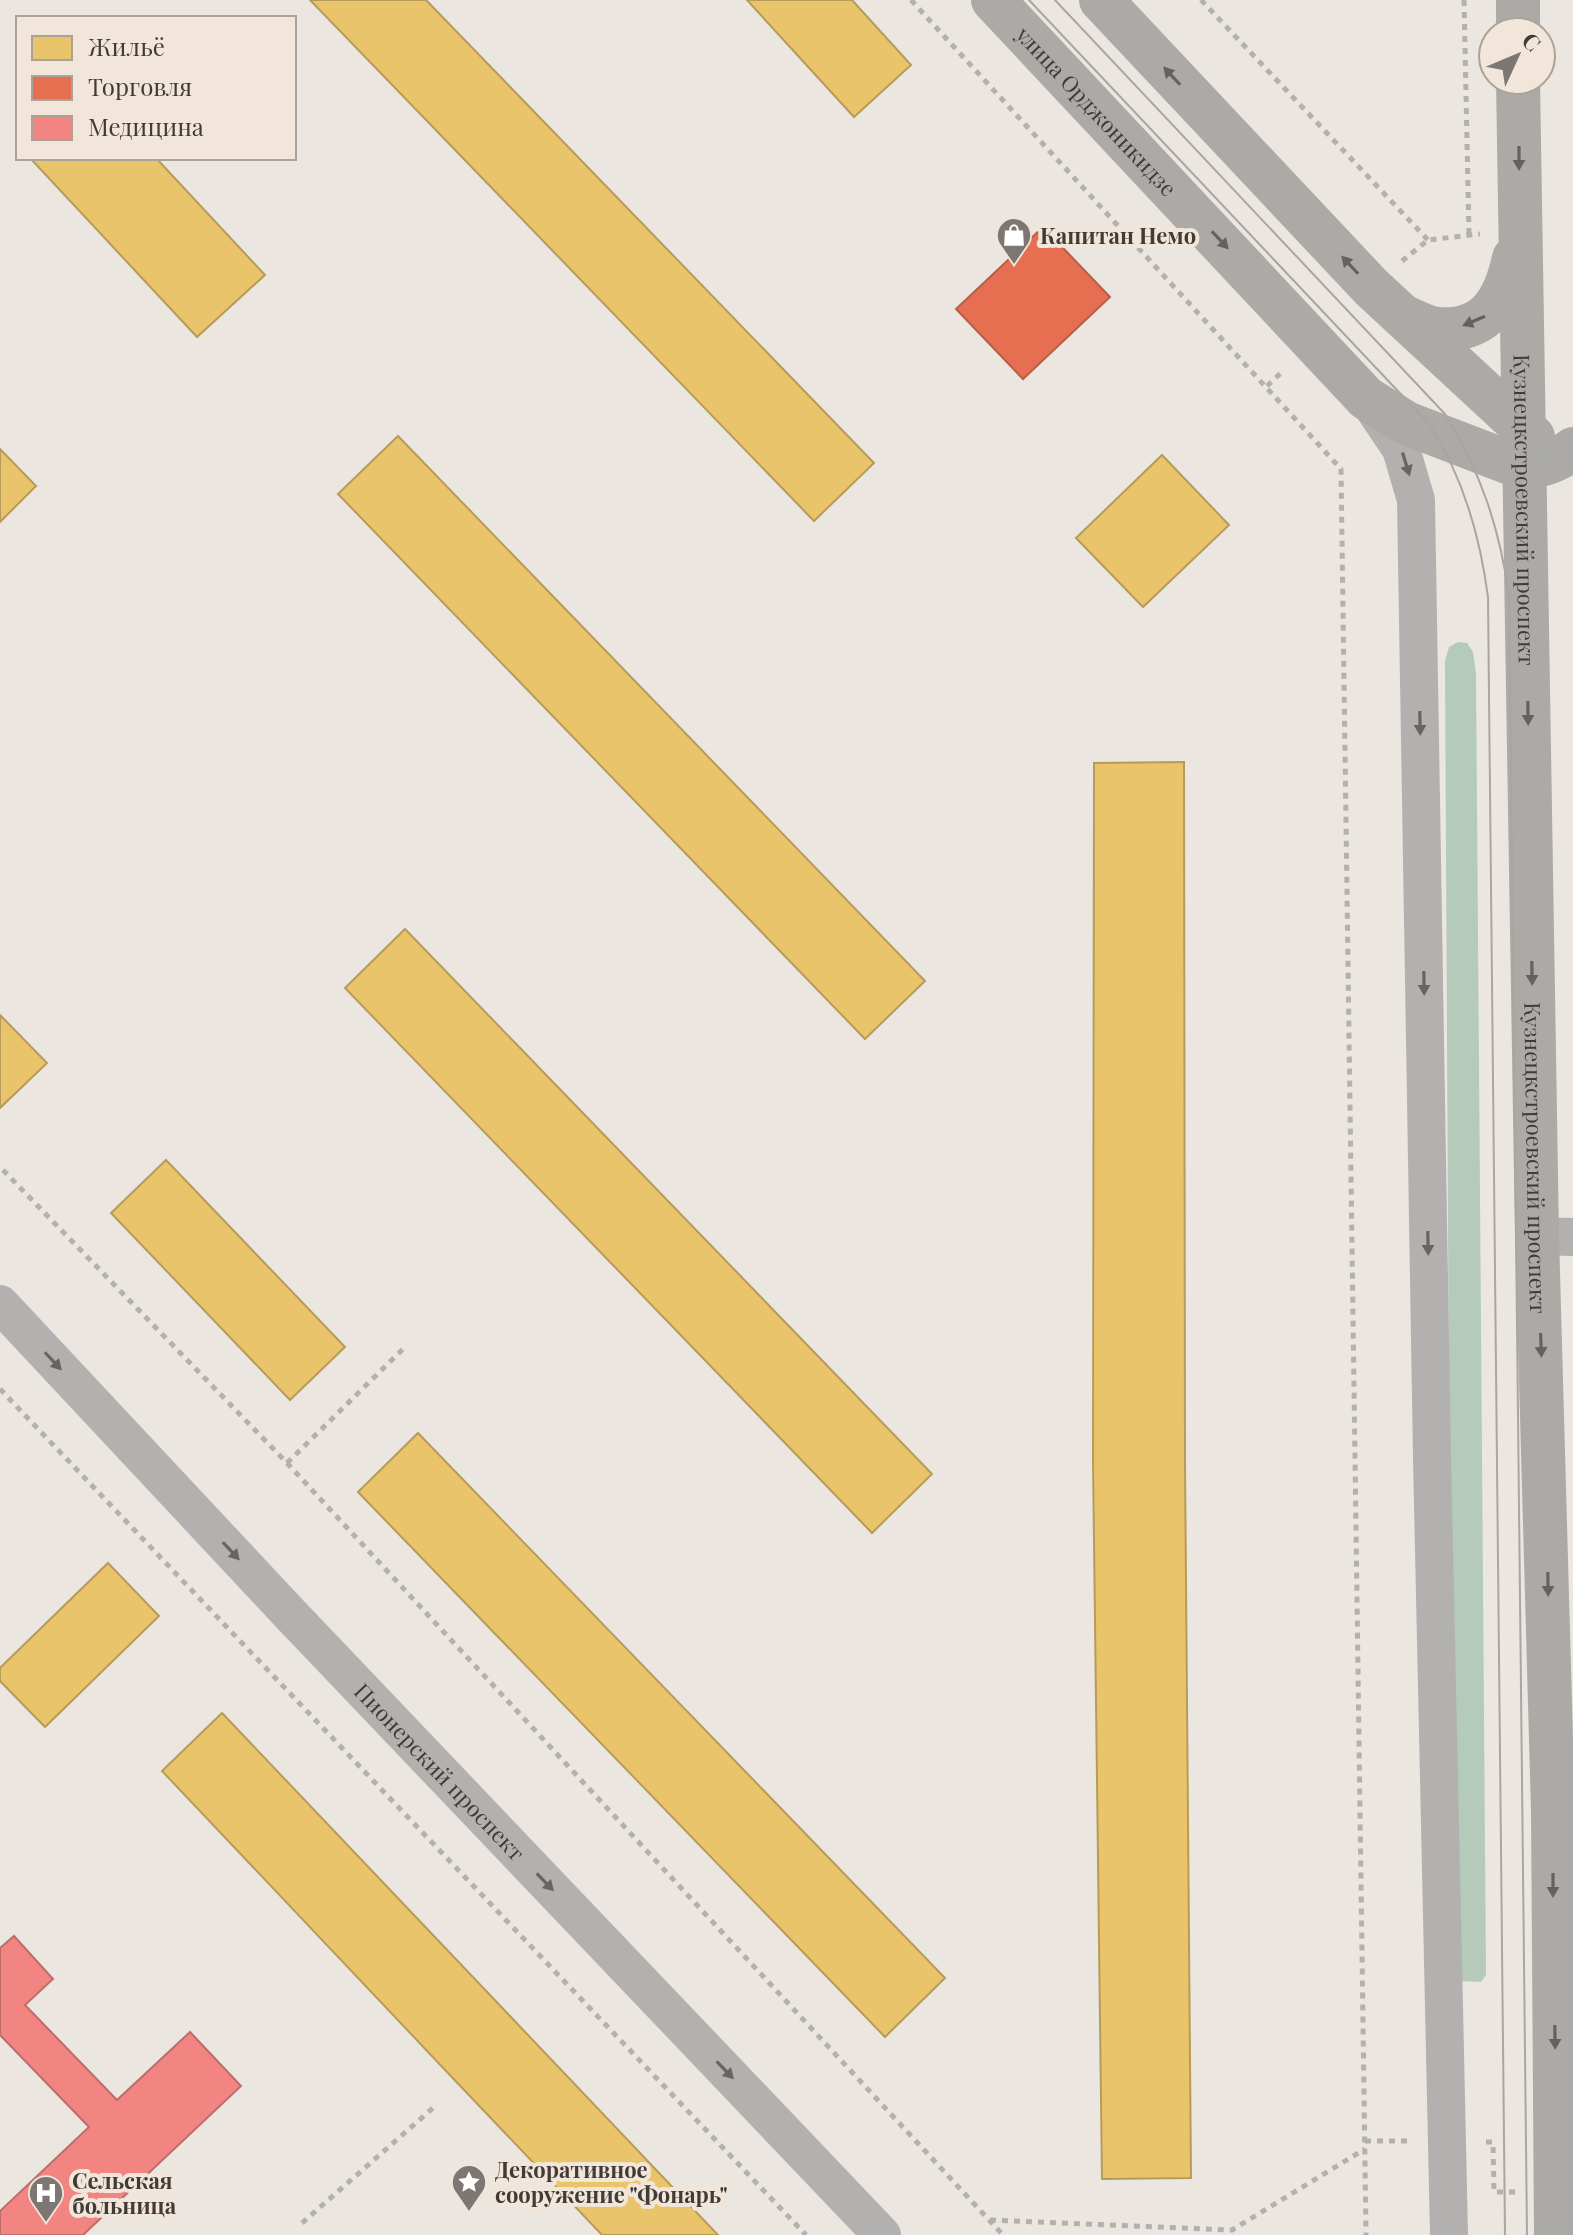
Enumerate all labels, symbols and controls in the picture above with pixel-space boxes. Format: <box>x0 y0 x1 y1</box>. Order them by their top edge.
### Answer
legend <box>16 16 296 160</box>
north arrow <box>1477 16 1557 96</box>
street label: улица Орджоникидзе <box>1009 19 1184 202</box>
text: С <box>1516 25 1548 57</box>
text: Жильё <box>88 30 165 62</box>
one-way arrow <box>1163 66 1181 85</box>
text: Торговля <box>88 70 192 102</box>
text: Медицина <box>88 110 204 142</box>
one-way arrow <box>1513 146 1525 171</box>
shop icon: Капитан Немо <box>995 216 1033 266</box>
place label: Капитан Немо <box>1040 220 1196 250</box>
one-way arrow <box>1210 230 1228 249</box>
one-way arrow <box>1342 256 1360 275</box>
one-way arrow <box>1462 315 1485 328</box>
street label: Кузнецкстроевский проспект <box>1508 354 1543 666</box>
one-way arrow <box>1400 453 1413 477</box>
one-way arrow <box>1522 701 1534 726</box>
one-way arrow <box>1414 711 1426 736</box>
one-way arrow <box>1526 961 1539 986</box>
one-way arrow <box>1418 971 1430 996</box>
street label: Кузнецкстроевский проспект <box>1518 1002 1554 1314</box>
one-way arrow <box>1422 1231 1435 1256</box>
one-way arrow <box>1534 1333 1547 1358</box>
one-way arrow <box>44 1351 62 1370</box>
one-way arrow <box>222 1541 240 1560</box>
one-way arrow <box>1542 1572 1554 1597</box>
street label: Пионерский проспект <box>348 1676 532 1867</box>
one-way arrow <box>536 1872 554 1891</box>
one-way arrow <box>1547 1873 1560 1898</box>
one-way arrow <box>1548 2025 1561 2050</box>
one-way arrow <box>715 2060 733 2079</box>
place label: Декоративное сооружение "Фонарь" <box>495 2154 728 2209</box>
place icon: Декоративное сооружение "Фонарь" <box>450 2163 488 2213</box>
place label: Сельская больница <box>72 2165 177 2220</box>
hospital icon: Сельская больница <box>27 2174 65 2224</box>

